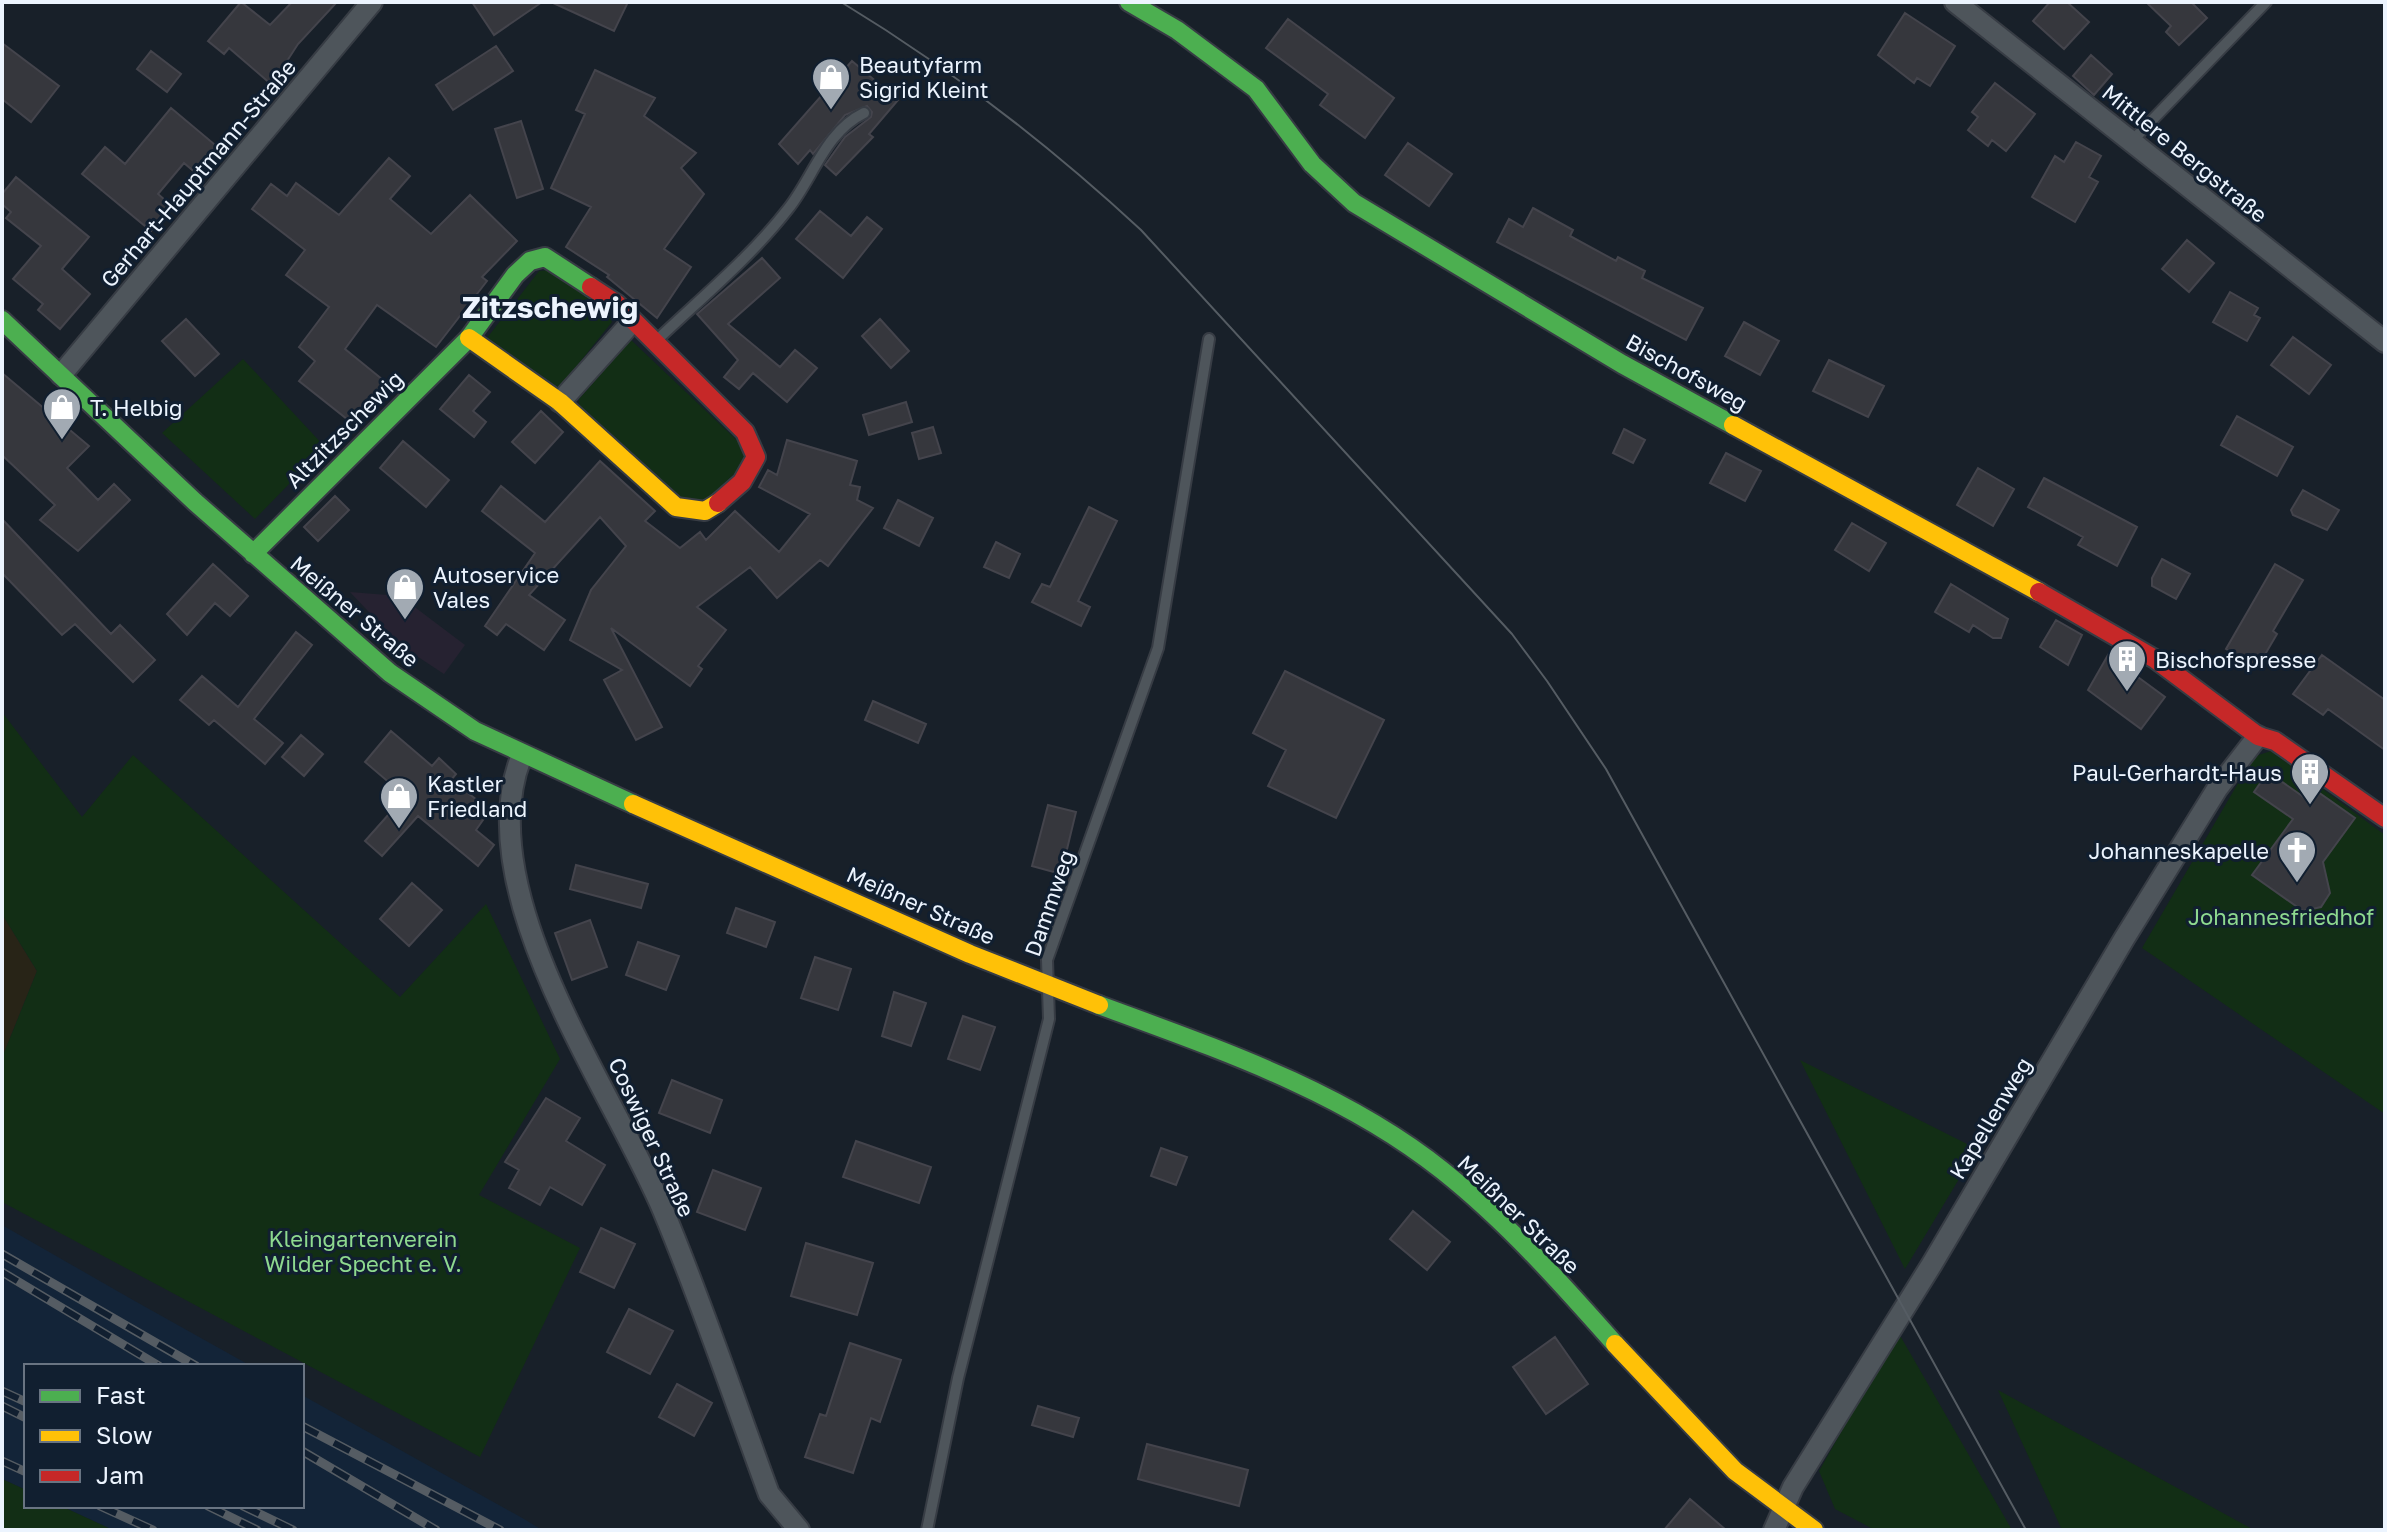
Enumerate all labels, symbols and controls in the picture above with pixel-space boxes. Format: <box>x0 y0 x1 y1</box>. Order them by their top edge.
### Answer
place label: Beautyfarm Sigrid Kleint <box>859 51 989 103</box>
street label: Gerhart-Hauptmann-Straße <box>95 53 301 293</box>
shop icon: Beautyfarm Sigrid Kleint <box>810 56 852 111</box>
street label: Mittlere Bergstraße <box>2097 78 2273 228</box>
district label: Zitzschewig <box>462 289 638 325</box>
street label: Bischofsweg <box>1622 328 1752 416</box>
street label: Altzitzschewig <box>280 365 408 493</box>
shop icon: T. Helbig <box>41 386 83 441</box>
place label: T. Helbig <box>90 394 183 421</box>
street label: Meißner Straße <box>285 549 425 673</box>
place label: Autoservice Vales <box>433 561 559 613</box>
shop icon: Autoservice Vales <box>384 566 426 621</box>
building icon: Bischofspresse <box>2106 638 2148 693</box>
place label: Bischofspresse <box>2155 646 2316 673</box>
building icon: Paul-Gerhardt-Haus <box>2289 751 2331 806</box>
place label: Paul-Gerhardt-Haus <box>2072 759 2282 786</box>
place label: Kastler Friedland <box>427 770 527 822</box>
shop icon: Kastler Friedland <box>378 775 420 830</box>
church icon: Johanneskapelle <box>2276 829 2318 884</box>
place label: Johanneskapelle <box>2089 837 2269 864</box>
street label: Dammweg <box>1018 846 1080 960</box>
street label: Meißner Straße <box>843 860 999 950</box>
park label: Johannesfriedhof <box>2188 903 2374 930</box>
street label: Kapellenweg <box>1943 1052 2037 1184</box>
street label: Coswiger Straße <box>603 1053 701 1221</box>
street label: Meißner Straße <box>1452 1149 1586 1279</box>
park label: Kleingartenverein Wilder Specht e. V. <box>264 1225 462 1277</box>
legend <box>24 1364 304 1508</box>
text: Fast <box>96 1380 146 1409</box>
text: Slow <box>96 1420 152 1449</box>
text: Jam <box>96 1460 144 1489</box>

